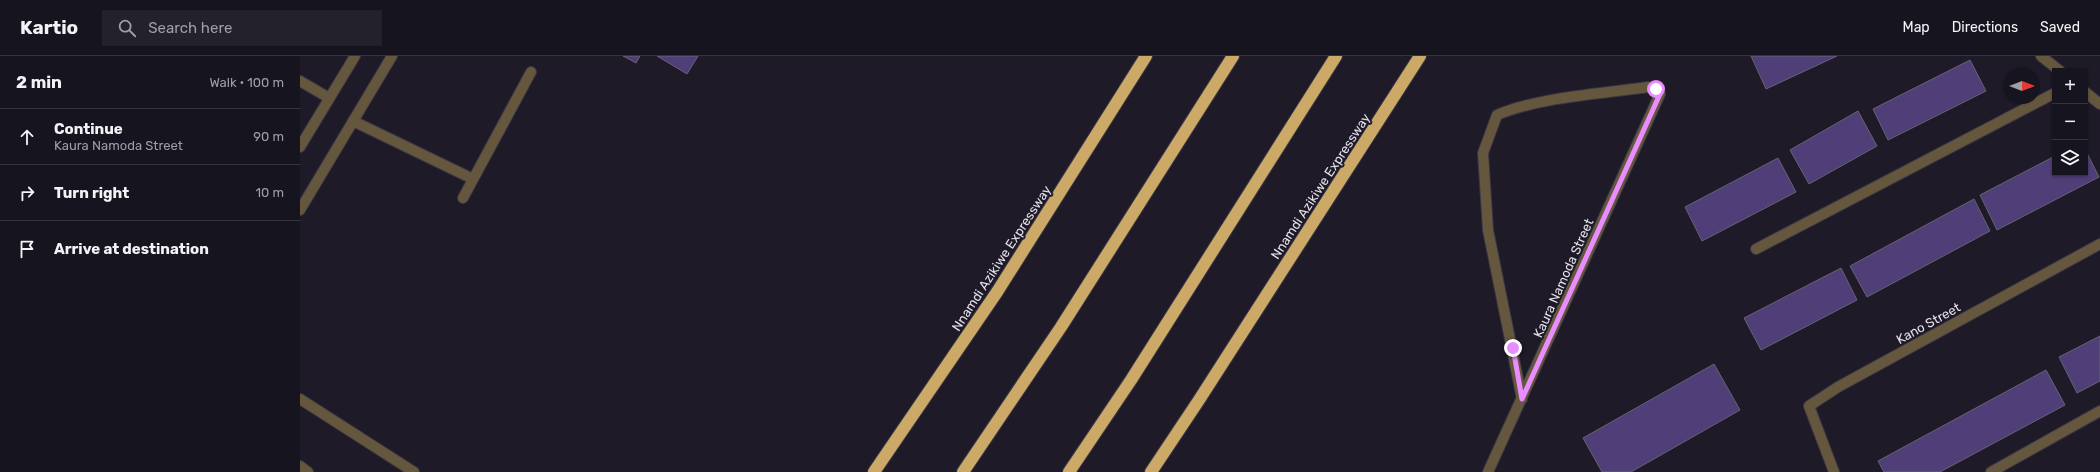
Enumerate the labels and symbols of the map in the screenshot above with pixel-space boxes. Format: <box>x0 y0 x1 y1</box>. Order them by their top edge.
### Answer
north arrow <box>2004 68 2040 104</box>
route start <box>1647 80 1665 98</box>
street label: Nnamdi Azikiwe Expressway <box>1268 111 1373 262</box>
street label: Nnamdi Azikiwe Expressway <box>949 183 1054 334</box>
street label: Kaura Namoda Street <box>1530 216 1597 340</box>
street label: Kano Street <box>1894 300 1963 347</box>
route end <box>1504 339 1522 357</box>

